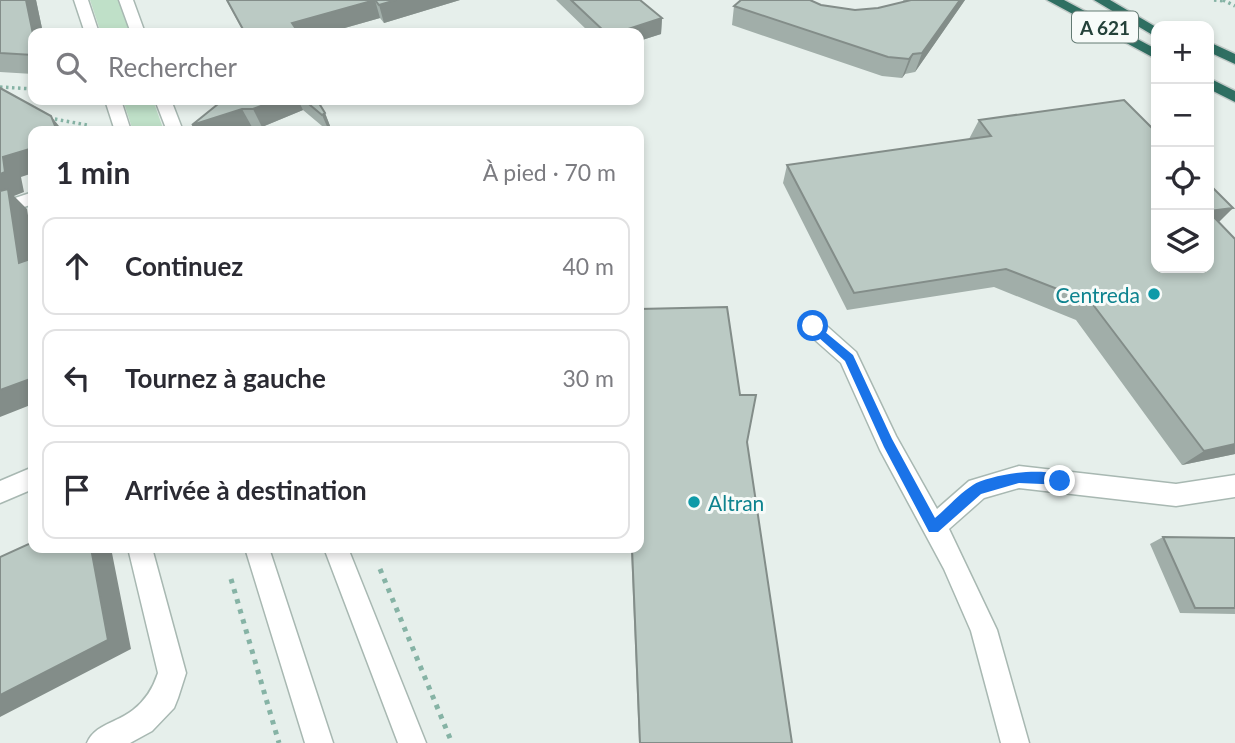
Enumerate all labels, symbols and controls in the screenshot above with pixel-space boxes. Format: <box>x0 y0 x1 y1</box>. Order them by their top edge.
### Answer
road number: A 621 <box>1072 12 1138 42</box>
map controls <box>1151 21 1214 273</box>
button: + <box>1151 21 1214 84</box>
search box <box>28 28 644 105</box>
icon: search <box>52 48 90 86</box>
text: Rechercher <box>108 51 237 83</box>
button: − <box>1151 84 1214 147</box>
button: locate <box>1151 147 1214 210</box>
text: 1 min <box>56 154 130 190</box>
text: À pied · 70 m <box>483 158 616 186</box>
button: layers <box>1151 210 1214 273</box>
icon: ahead <box>58 247 96 285</box>
text: Continuez <box>125 250 243 282</box>
text: 40 m <box>563 252 614 280</box>
place label: Centreda <box>1055 282 1140 307</box>
marker: Centreda <box>1146 286 1162 302</box>
route start <box>797 310 828 341</box>
icon: left <box>58 359 96 397</box>
text: Tournez à gauche <box>125 362 326 394</box>
text: 30 m <box>563 364 614 392</box>
route end <box>1044 465 1075 496</box>
icon: arrive <box>58 471 96 509</box>
text: Arrivée à destination <box>125 474 367 506</box>
place label: Altran <box>708 490 764 515</box>
marker: Altran <box>686 494 702 510</box>

